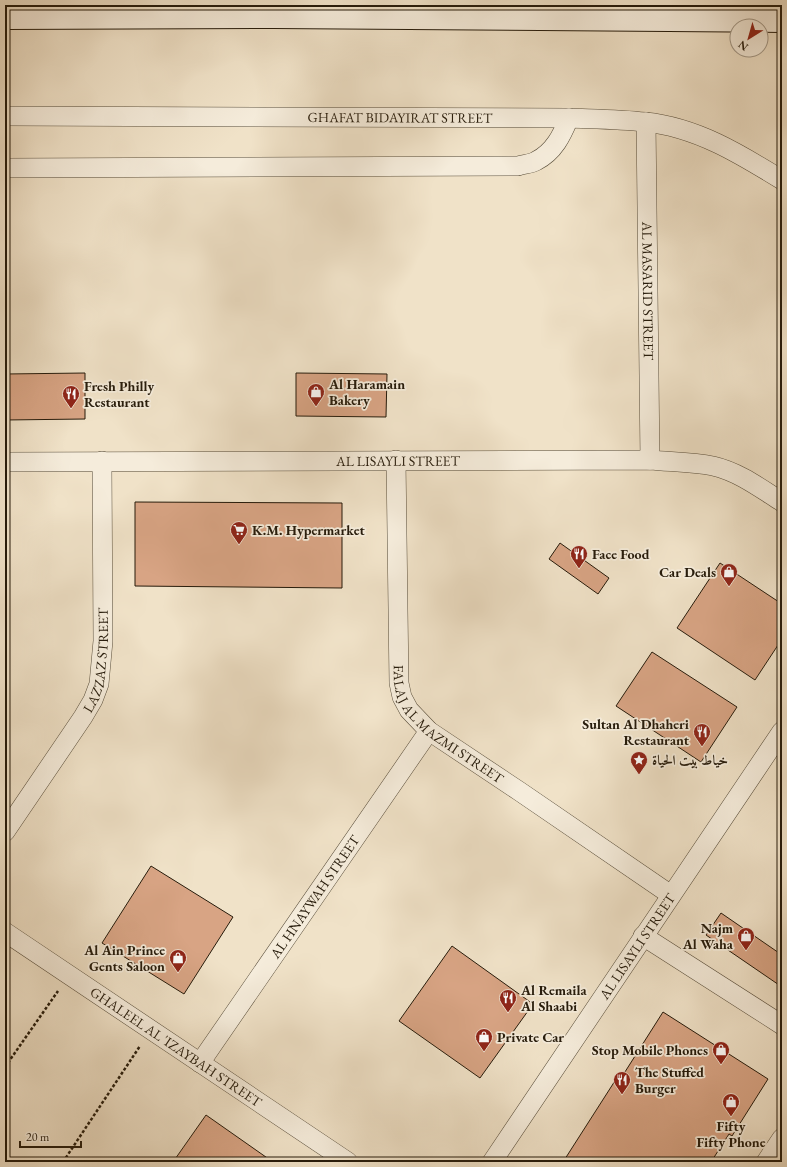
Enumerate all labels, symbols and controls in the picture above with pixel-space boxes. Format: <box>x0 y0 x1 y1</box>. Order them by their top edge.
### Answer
north arrow <box>729 18 769 58</box>
text: N <box>735 38 751 54</box>
street label: GHAFAT BIDAYIRAT STREET <box>308 108 493 127</box>
street label: AL MASARID STREET <box>638 221 658 361</box>
place label: Al Haramain Bakery <box>328 375 405 409</box>
place label: Fresh Philly Restaurant <box>84 377 154 411</box>
shop icon: Al Haramain Bakery <box>306 382 326 407</box>
restaurant icon: Fresh Philly Restaurant <box>61 384 81 409</box>
street label: AL LISAYLI STREET <box>335 452 461 470</box>
supermarket icon: K.M. Hypermarket <box>229 520 249 545</box>
place label: K.M. Hypermarket <box>252 521 365 539</box>
restaurant icon: Face Food <box>569 544 589 569</box>
place label: Face Food <box>592 545 650 563</box>
shop icon: Car Deals <box>719 562 739 587</box>
place label: Car Deals <box>659 563 716 581</box>
street label: LAZZAZ STREET <box>79 607 112 716</box>
street label: FALAJ AL MAZMI STREET <box>390 665 508 788</box>
place label: Sultan Al Dhaheri Restaurant <box>582 715 690 749</box>
restaurant icon: Sultan Al Dhaheri Restaurant <box>692 722 712 747</box>
place icon: خياط بيت الحياة <box>629 750 649 775</box>
place label: خياط بيت الحياة <box>652 751 728 769</box>
street label: AL HNAYWAH STREET <box>265 831 364 963</box>
street label: AL LISAYLI STREET <box>595 889 679 1003</box>
place label: Najm Al Waha <box>682 919 734 953</box>
shop icon: Najm Al Waha <box>736 926 756 951</box>
place label: Al Ain Prince Gents Saloon <box>83 941 165 975</box>
shop icon: Al Ain Prince Gents Saloon <box>168 948 188 973</box>
place label: Al Remaila Al Shaabi <box>520 981 587 1015</box>
street label: GHALEEL AL 'IZAYBAH STREET <box>87 983 266 1111</box>
restaurant icon: Al Remaila Al Shaabi <box>498 988 518 1013</box>
shop icon: Private Car <box>474 1027 494 1052</box>
place label: Private Car <box>497 1028 564 1046</box>
shop icon: Stop Mobile Phones <box>711 1040 731 1065</box>
place label: Stop Mobile Phones <box>592 1041 708 1059</box>
place label: The Stuffed Burger <box>635 1063 704 1097</box>
restaurant icon: The Stuffed Burger <box>612 1070 632 1095</box>
shop icon: Fifty Fifty Phone <box>721 1092 741 1117</box>
place label: Fifty Fifty Phone <box>696 1117 766 1151</box>
scale bar <box>20 1123 81 1149</box>
text: 20 m <box>26 1129 50 1145</box>

